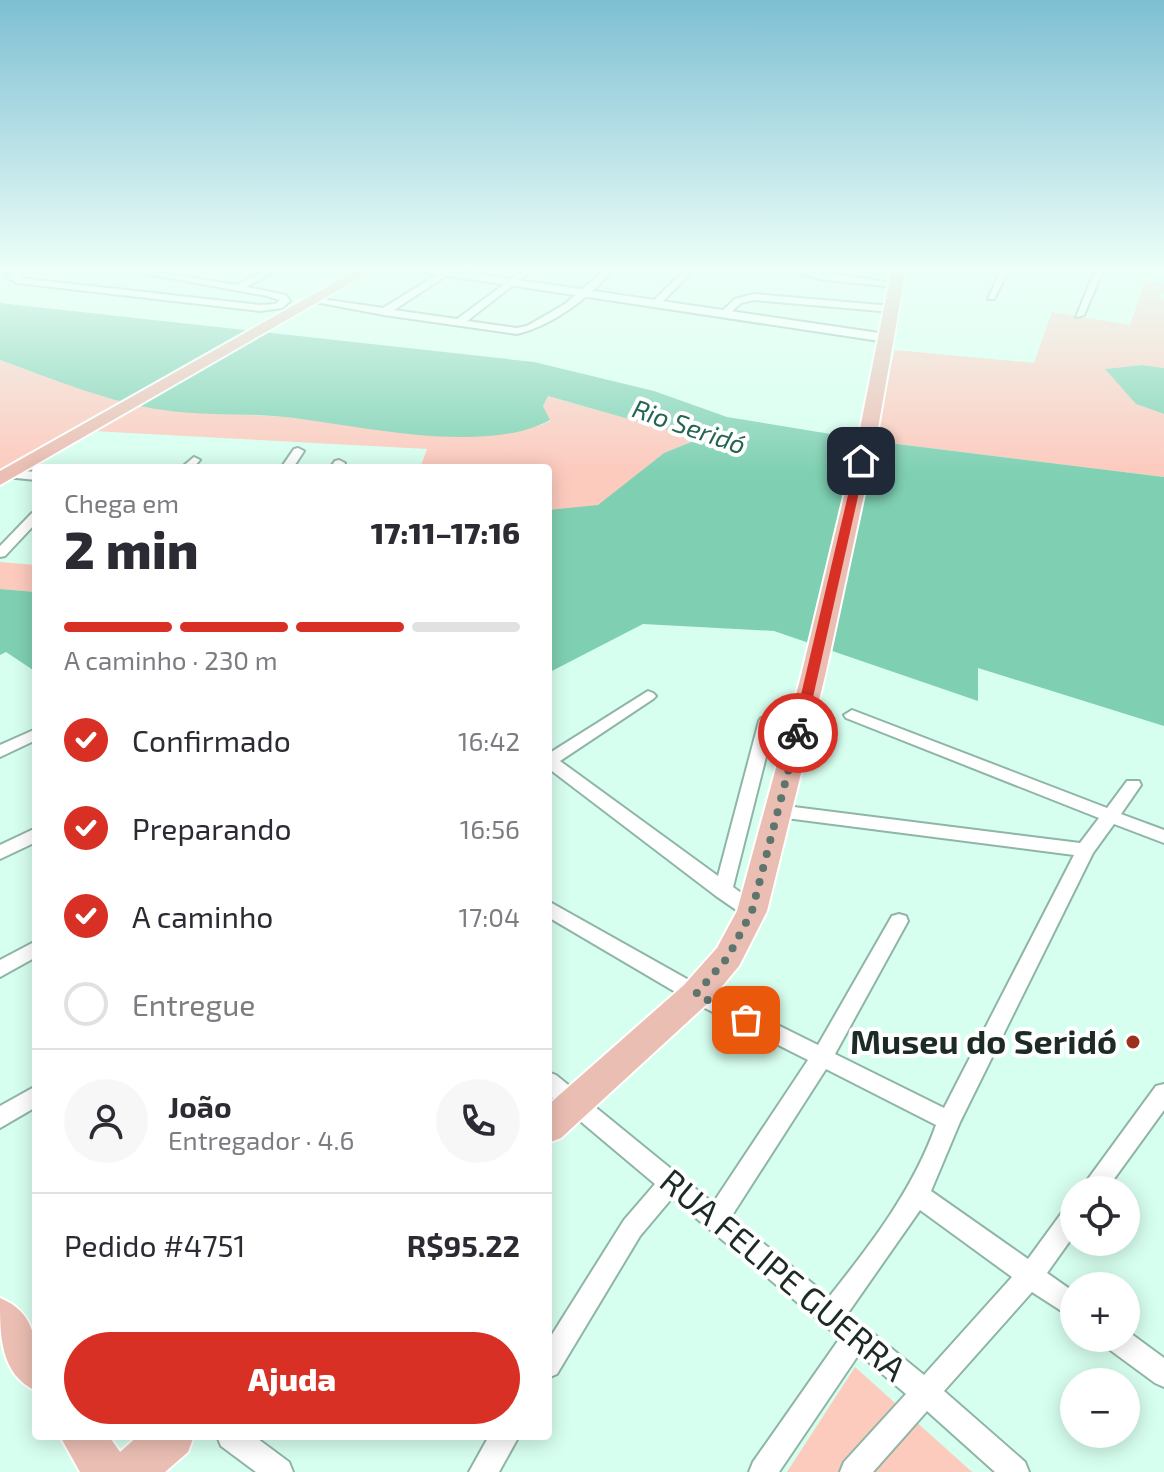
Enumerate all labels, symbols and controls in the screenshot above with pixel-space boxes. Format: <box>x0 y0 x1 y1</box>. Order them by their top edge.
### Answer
water label: Rio Seridó <box>629 392 750 459</box>
pin <box>827 427 895 495</box>
icon: home <box>839 439 883 483</box>
text: Chega em <box>64 487 179 518</box>
text: 17:11–17:16 <box>371 514 520 550</box>
text: 2 min <box>64 517 199 579</box>
text: A caminho · 230 m <box>64 644 278 675</box>
courier <box>758 693 838 773</box>
icon: bike <box>776 711 820 755</box>
icon: check <box>64 718 108 762</box>
text: Confirmado <box>132 722 291 758</box>
text: 16:42 <box>458 725 520 756</box>
icon: check <box>64 806 108 850</box>
text: Preparando <box>132 810 291 846</box>
text: 16:56 <box>460 813 520 844</box>
icon: check <box>64 894 108 938</box>
text: A caminho <box>132 898 273 934</box>
text: 17:04 <box>459 901 520 932</box>
text: Entregue <box>132 986 255 1022</box>
pin <box>712 986 780 1054</box>
icon: bag <box>724 998 768 1042</box>
place label: Museu do Seridó <box>850 1020 1117 1061</box>
marker: Museu do Seridó <box>1124 1033 1142 1051</box>
button: person <box>64 1079 148 1163</box>
button: phone <box>436 1079 520 1163</box>
text: João <box>168 1088 232 1124</box>
text: Entregador · 4.6 <box>168 1124 354 1155</box>
street label: RUA FELIPE GUERRA <box>653 1159 915 1389</box>
map controls <box>1060 1176 1140 1448</box>
button: locate <box>1060 1176 1140 1256</box>
text: Pedido #4751 <box>64 1227 246 1263</box>
text: R$95.22 <box>407 1227 520 1263</box>
button: + <box>1060 1272 1140 1352</box>
button: Ajuda <box>64 1332 520 1424</box>
button: − <box>1060 1368 1140 1448</box>

